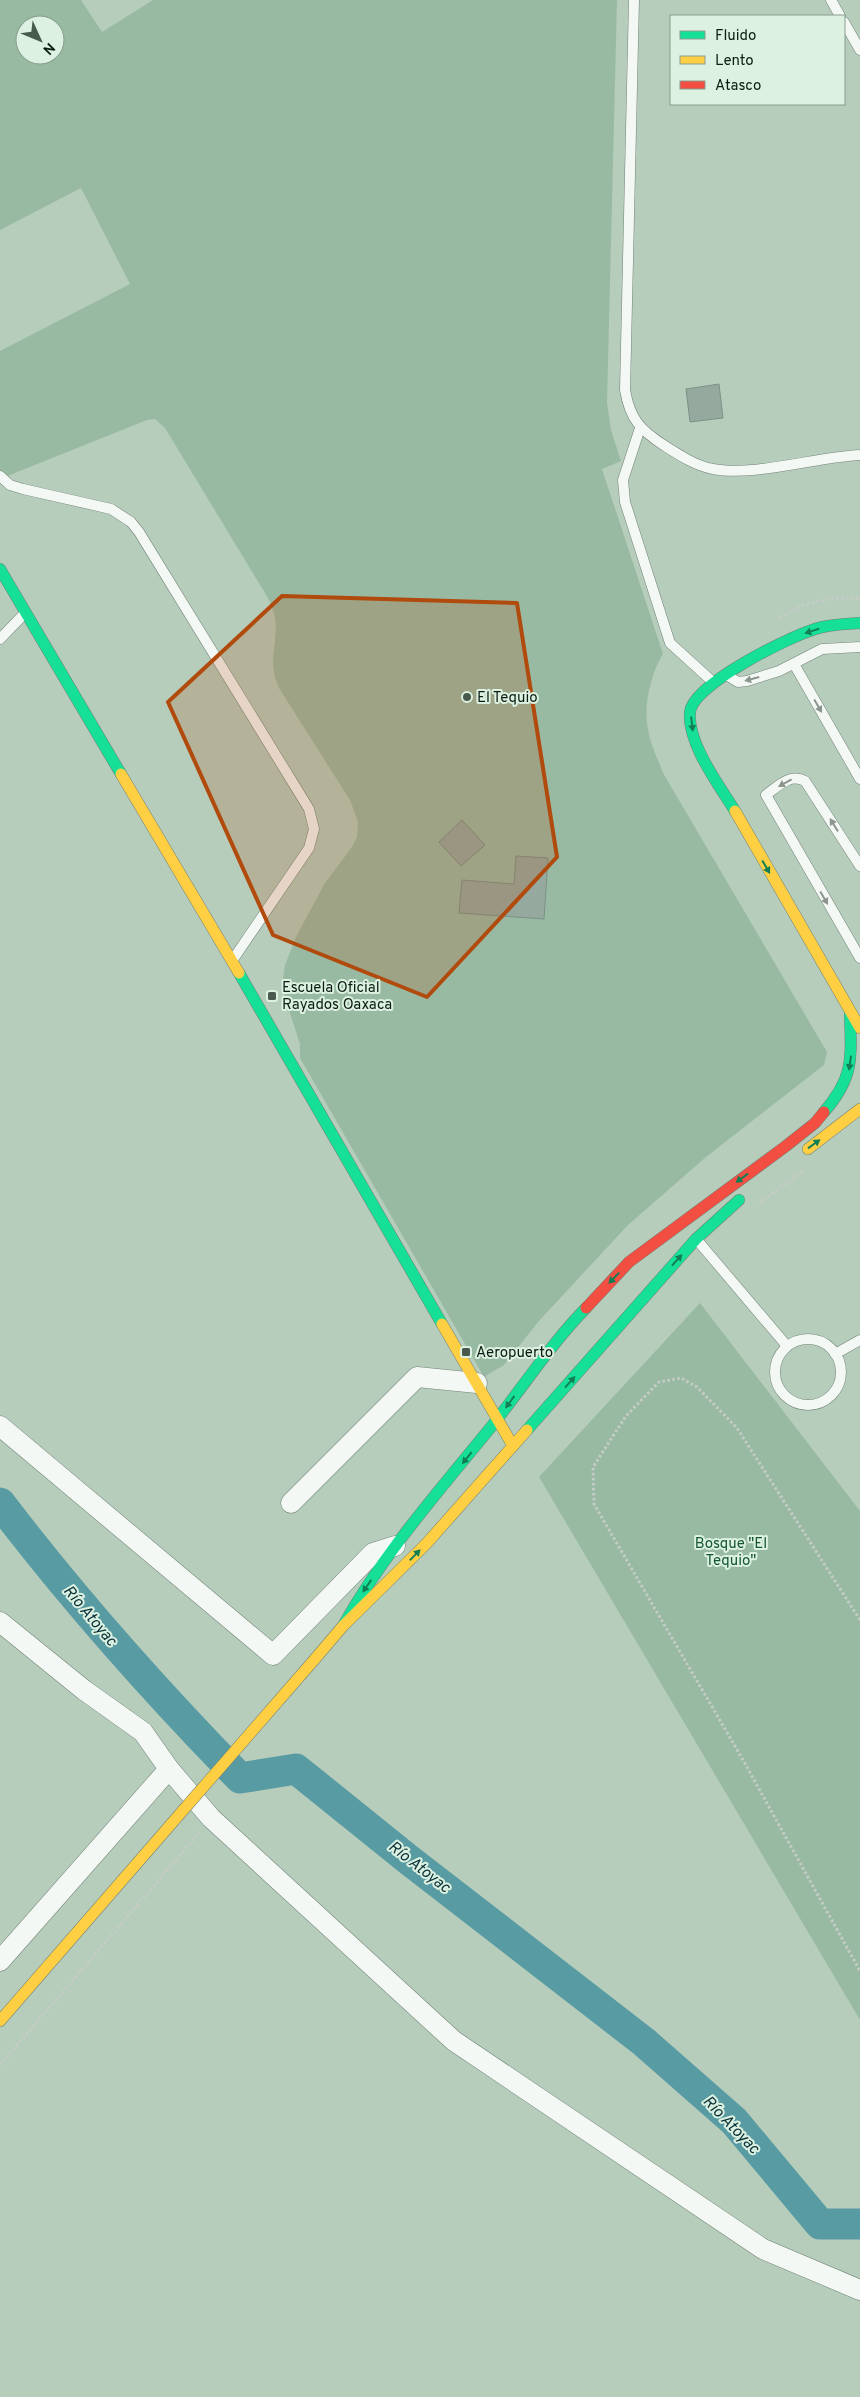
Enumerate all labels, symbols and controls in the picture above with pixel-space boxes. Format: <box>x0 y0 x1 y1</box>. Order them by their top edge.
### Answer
north arrow <box>15 15 65 65</box>
legend <box>670 15 845 105</box>
text: Fluido <box>715 27 756 46</box>
text: N <box>39 38 58 58</box>
text: Lento <box>715 52 754 71</box>
text: Atasco <box>715 77 761 96</box>
one-way arrow <box>804 627 819 635</box>
one-way arrow <box>744 676 759 684</box>
place label: El Tequio <box>477 689 538 708</box>
marker: El Tequio <box>461 691 473 703</box>
one-way arrow <box>814 700 823 713</box>
one-way arrow <box>688 717 696 733</box>
one-way arrow <box>777 779 792 787</box>
one-way arrow <box>829 818 839 832</box>
one-way arrow <box>762 861 771 874</box>
one-way arrow <box>820 892 829 905</box>
place label: Escuela Oficial Rayados Oaxaca <box>282 979 392 1015</box>
marker: Escuela Oficial Rayados Oaxaca <box>266 990 278 1002</box>
one-way arrow <box>846 1055 854 1071</box>
one-way arrow <box>807 1139 821 1149</box>
one-way arrow <box>735 1173 749 1183</box>
one-way arrow <box>671 1254 683 1266</box>
one-way arrow <box>608 1272 620 1284</box>
place label: Aeropuerto <box>476 1344 553 1363</box>
marker: Aeropuerto <box>460 1346 472 1358</box>
one-way arrow <box>564 1376 576 1388</box>
one-way arrow <box>505 1395 515 1409</box>
one-way arrow <box>462 1451 472 1465</box>
park label: Bosque "El Tequio" <box>695 1535 767 1571</box>
one-way arrow <box>409 1549 421 1561</box>
one-way arrow <box>362 1579 372 1592</box>
water label: Río Atoyac <box>58 1582 121 1651</box>
water label: Río Atoyac <box>384 1837 454 1898</box>
water label: Río Atoyac <box>698 2092 763 2159</box>

